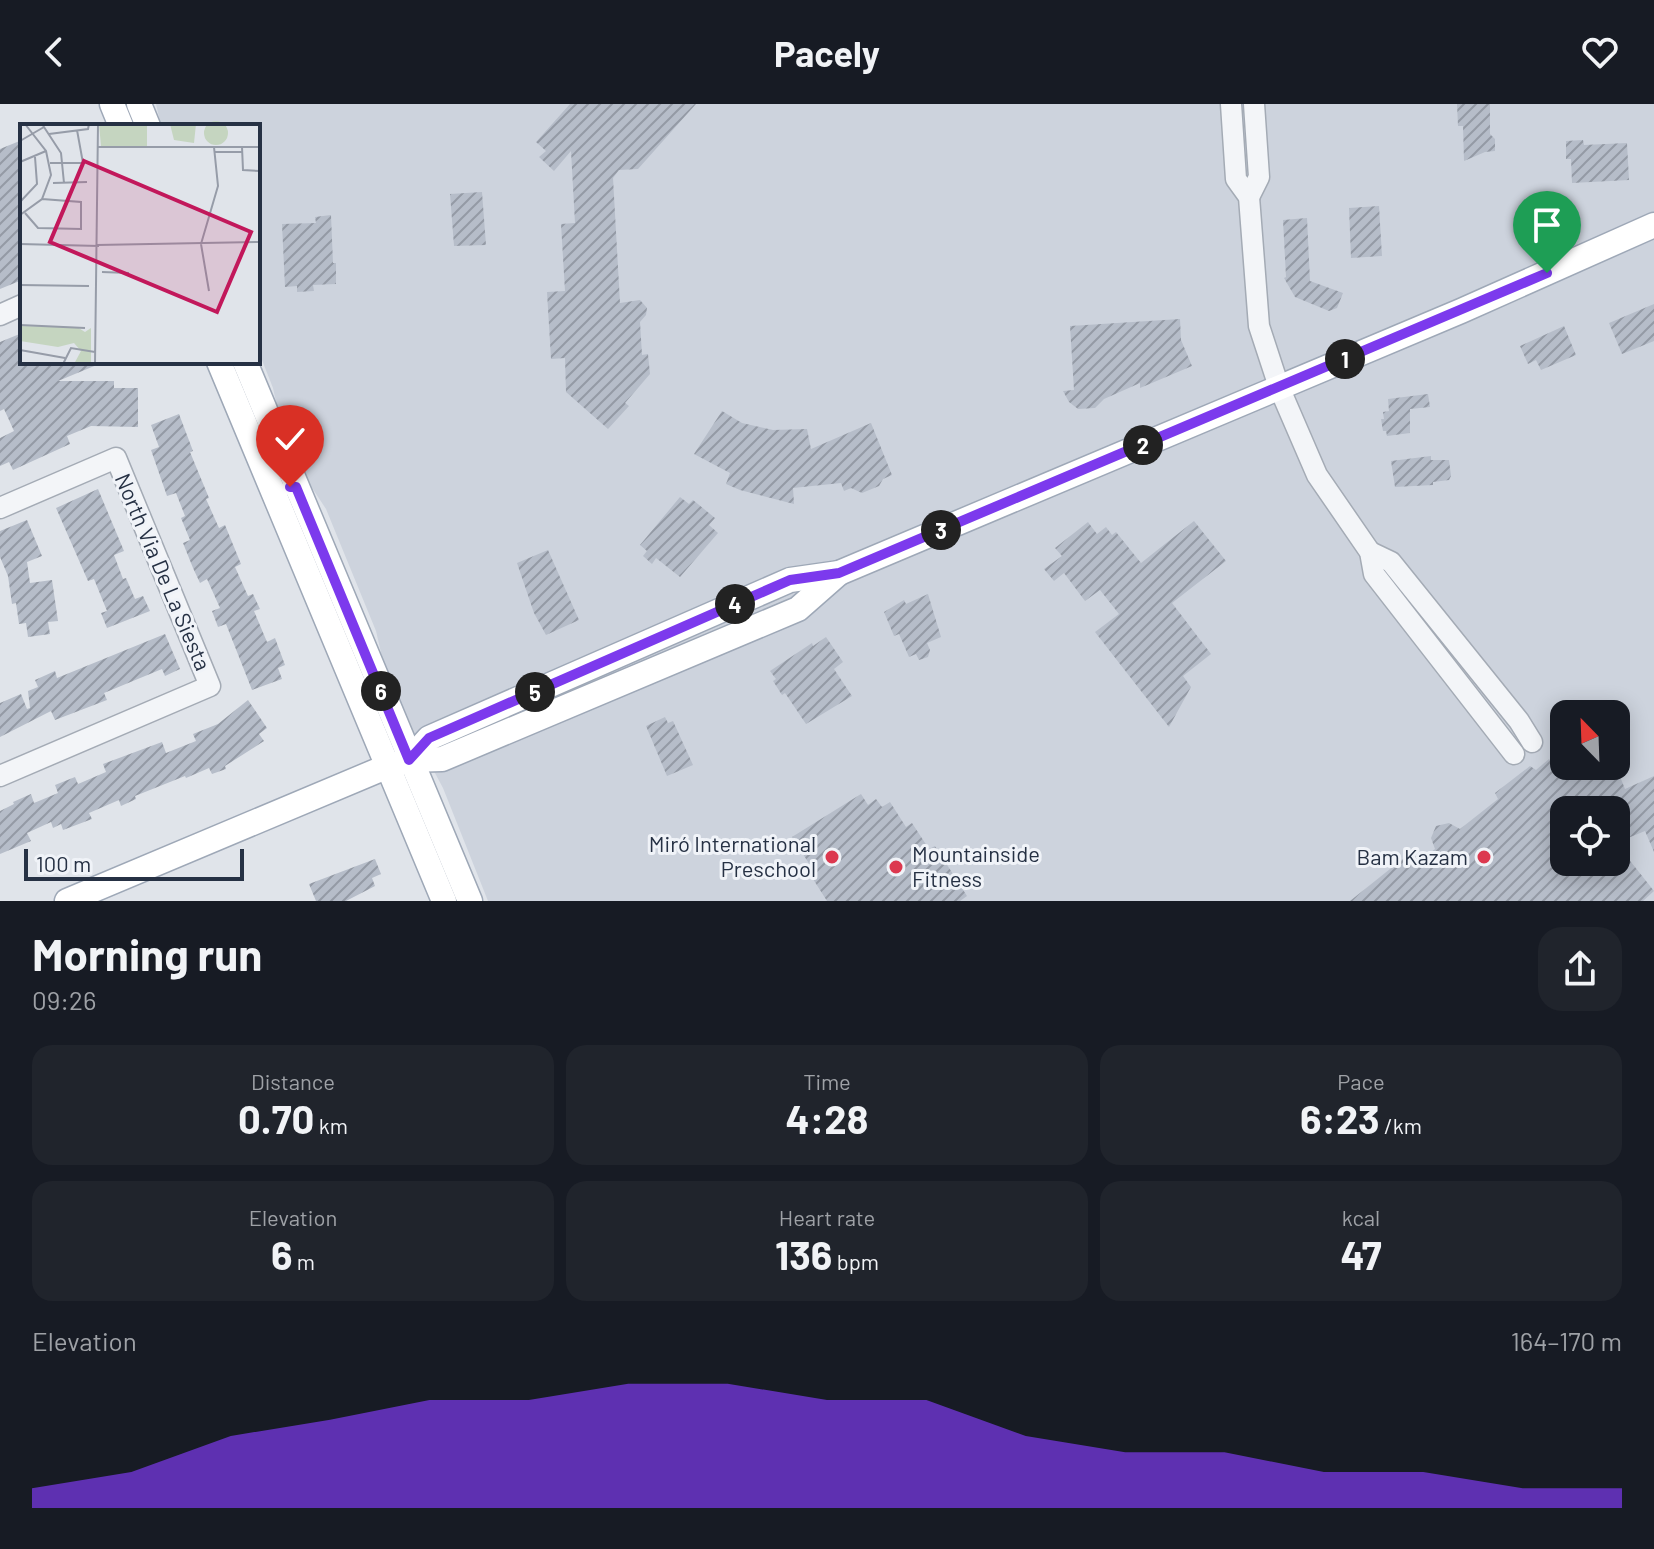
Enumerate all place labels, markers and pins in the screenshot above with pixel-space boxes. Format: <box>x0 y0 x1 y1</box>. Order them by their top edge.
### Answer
pin <box>1513 191 1581 273</box>
pin: 1 <box>1325 339 1365 379</box>
pin <box>256 405 324 487</box>
pin: 2 <box>1123 425 1163 465</box>
pin: 3 <box>921 510 961 550</box>
pin: 4 <box>715 584 755 624</box>
pin: 6 <box>361 671 401 711</box>
pin: 5 <box>515 672 555 712</box>
place label: Miró International Preschool <box>649 830 816 881</box>
place label: Mountainside Fitness <box>912 840 1040 891</box>
place label: Bam Kazam <box>1357 843 1468 869</box>
marker: Miró International Preschool <box>823 848 841 866</box>
marker: Bam Kazam <box>1475 848 1493 866</box>
marker: Mountainside Fitness <box>887 858 905 876</box>

